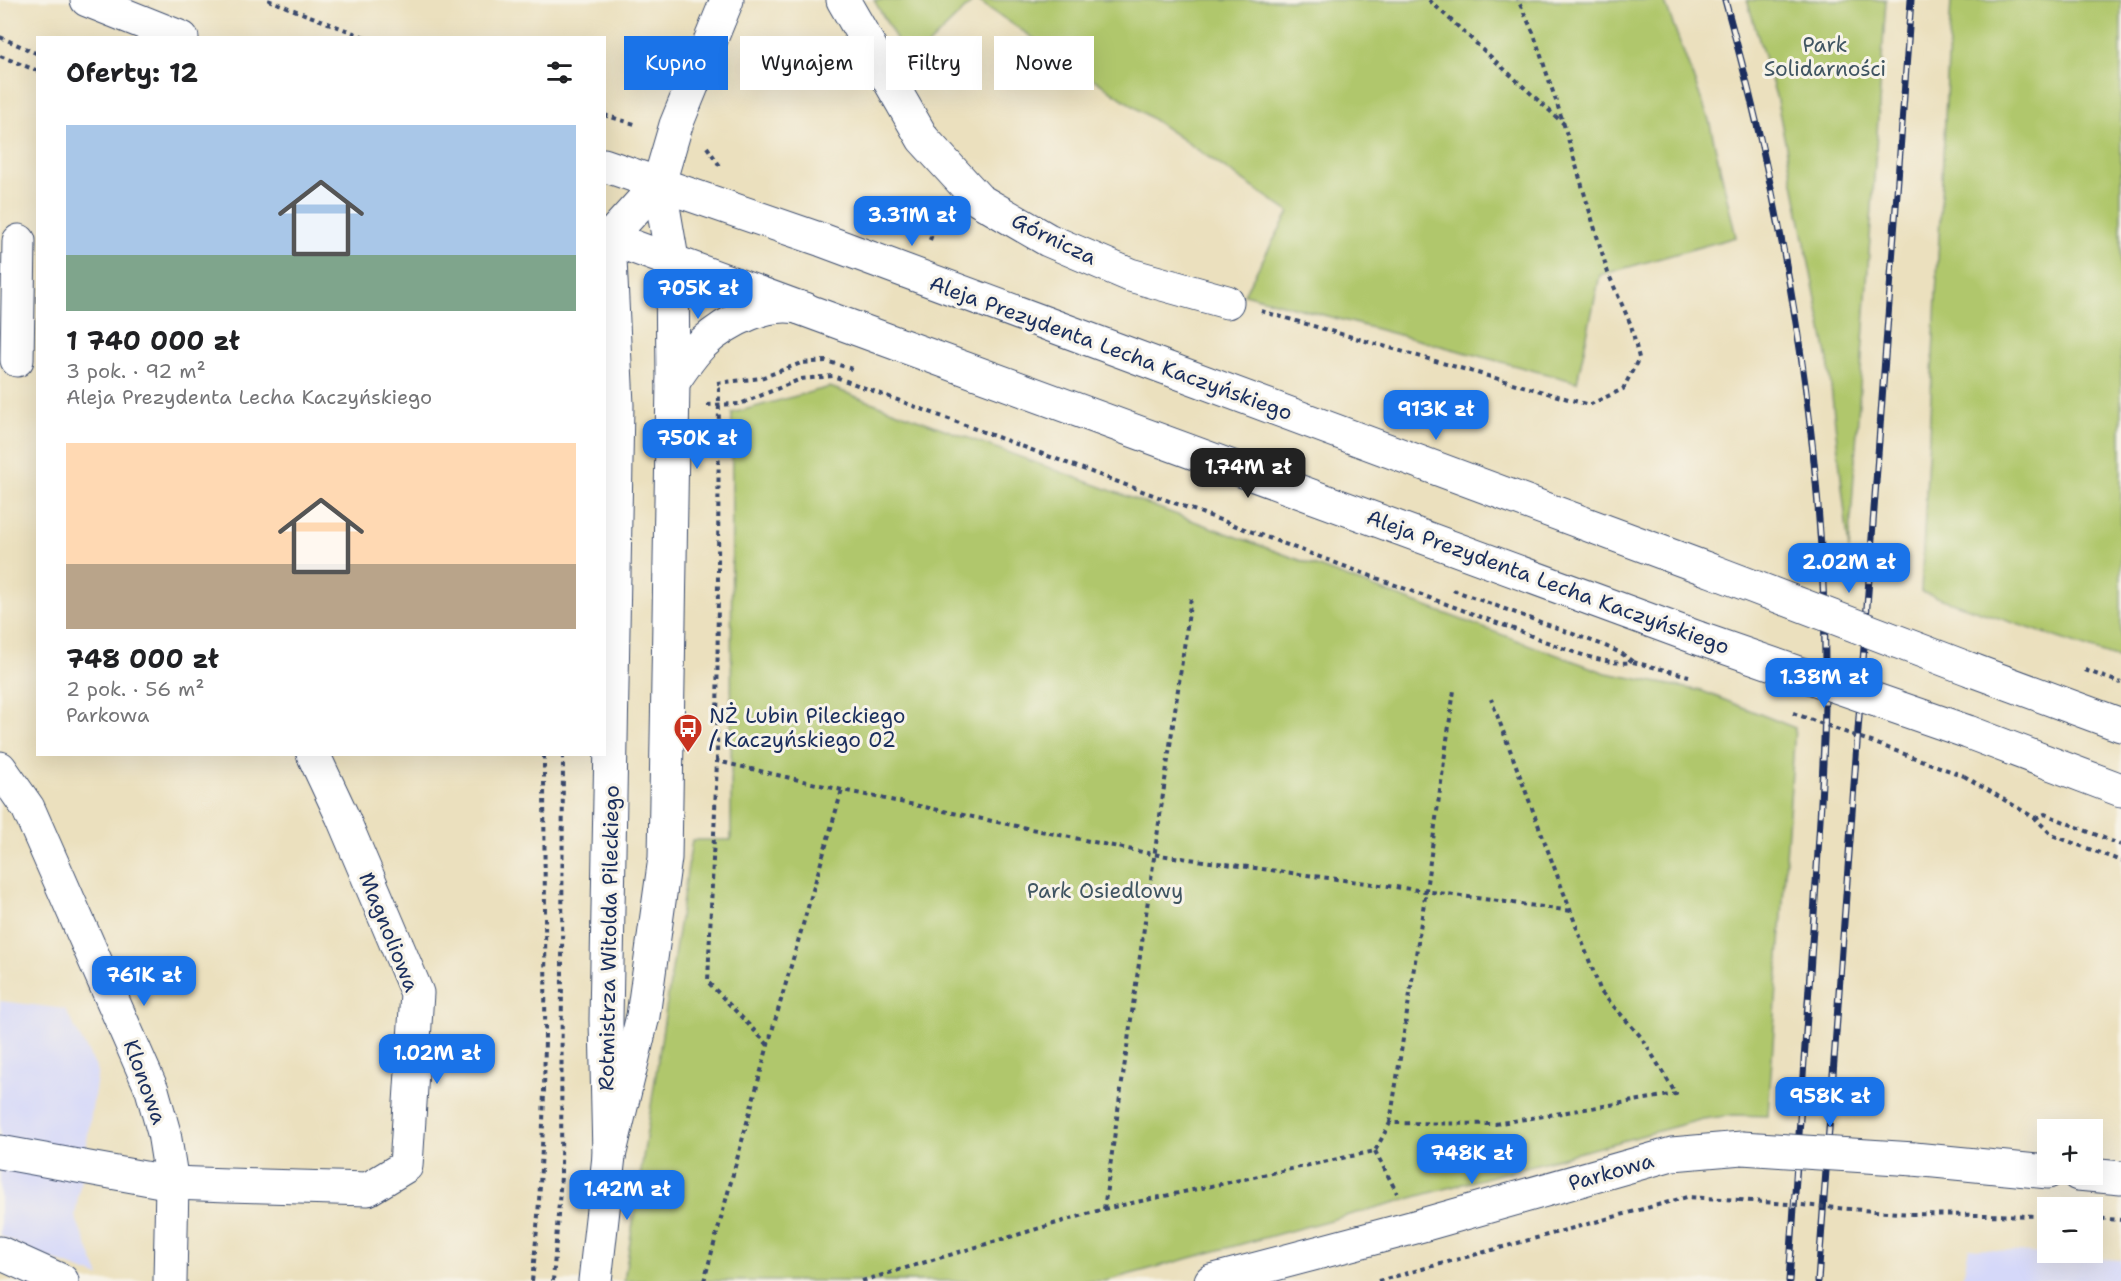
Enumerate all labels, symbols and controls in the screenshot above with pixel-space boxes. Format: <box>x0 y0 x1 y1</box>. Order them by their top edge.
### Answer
park label: Park Solidarności <box>1764 31 1886 83</box>
chip: Kupno <box>624 36 728 90</box>
chip: Wynajem <box>740 36 874 90</box>
chip: Filtry <box>886 36 982 90</box>
chip: Nowe <box>994 36 1094 90</box>
text: Oferty: 12 <box>66 55 198 90</box>
icon: filters <box>543 56 576 89</box>
icon: home <box>267 164 375 272</box>
pin: 3.31M zł <box>850 196 974 247</box>
text: 3.31M zł <box>868 202 956 228</box>
street label: Górnicza <box>1007 206 1101 272</box>
pin: 705K zł <box>643 269 753 320</box>
street label: Aleja Prezydenta Lecha Kaczyńskiego <box>926 269 1296 427</box>
text: 705K zł <box>658 275 739 301</box>
text: 1 740 000 zł <box>66 323 240 358</box>
text: 3 pok. · 92 m² <box>66 358 206 384</box>
text: Aleja Prezydenta Lecha Kaczyńskiego <box>66 384 432 410</box>
pin: 913K zł <box>1381 390 1491 441</box>
text: 913K zł <box>1398 396 1474 422</box>
pin: 750K zł <box>642 419 752 470</box>
text: 750K zł <box>657 425 737 451</box>
pin: 1.74M zł <box>1186 448 1310 499</box>
text: 1.74M zł <box>1204 454 1292 480</box>
icon: home <box>267 482 375 590</box>
street label: Aleja Prezydenta Lecha Kaczyńskiego <box>1363 503 1733 661</box>
pin: 2.02M zł <box>1787 543 1911 594</box>
text: 2.02M zł <box>1802 549 1896 575</box>
text: 748 000 zł <box>66 641 219 676</box>
pin: 1.38M zł <box>1762 658 1886 709</box>
text: 1.38M zł <box>1779 664 1869 690</box>
text: 2 pok. · 56 m² <box>66 676 205 702</box>
text: Parkowa <box>66 702 149 728</box>
place label: NŻ Lubin Pileckiego / Kaczyńskiego 02 <box>709 702 906 754</box>
bus stop icon: NŻ Lubin Pileckiego / Kaczyńskiego 02 <box>672 712 704 754</box>
street label: Rotmistrza Witolda Pileckiego <box>592 785 626 1091</box>
street label: Magnoliowa <box>352 868 426 996</box>
park label: Park Osiedlowy <box>1027 877 1183 905</box>
pin: 761K zł <box>89 956 199 1007</box>
text: 761K zł <box>106 962 182 988</box>
pin: 1.02M zł <box>375 1034 499 1085</box>
street label: Klonowa <box>117 1036 173 1128</box>
text: 1.02M zł <box>393 1040 481 1066</box>
pin: 958K zł <box>1775 1077 1885 1128</box>
text: 958K zł <box>1789 1083 1871 1109</box>
map controls <box>2037 1119 2103 1263</box>
button: + <box>2037 1119 2103 1185</box>
pin: 748K zł <box>1417 1134 1527 1185</box>
text: 748K zł <box>1431 1140 1513 1166</box>
street label: Parkowa <box>1565 1146 1657 1198</box>
pin: 1.42M zł <box>565 1170 689 1221</box>
text: 1.42M zł <box>583 1176 671 1202</box>
button: − <box>2037 1197 2103 1263</box>

